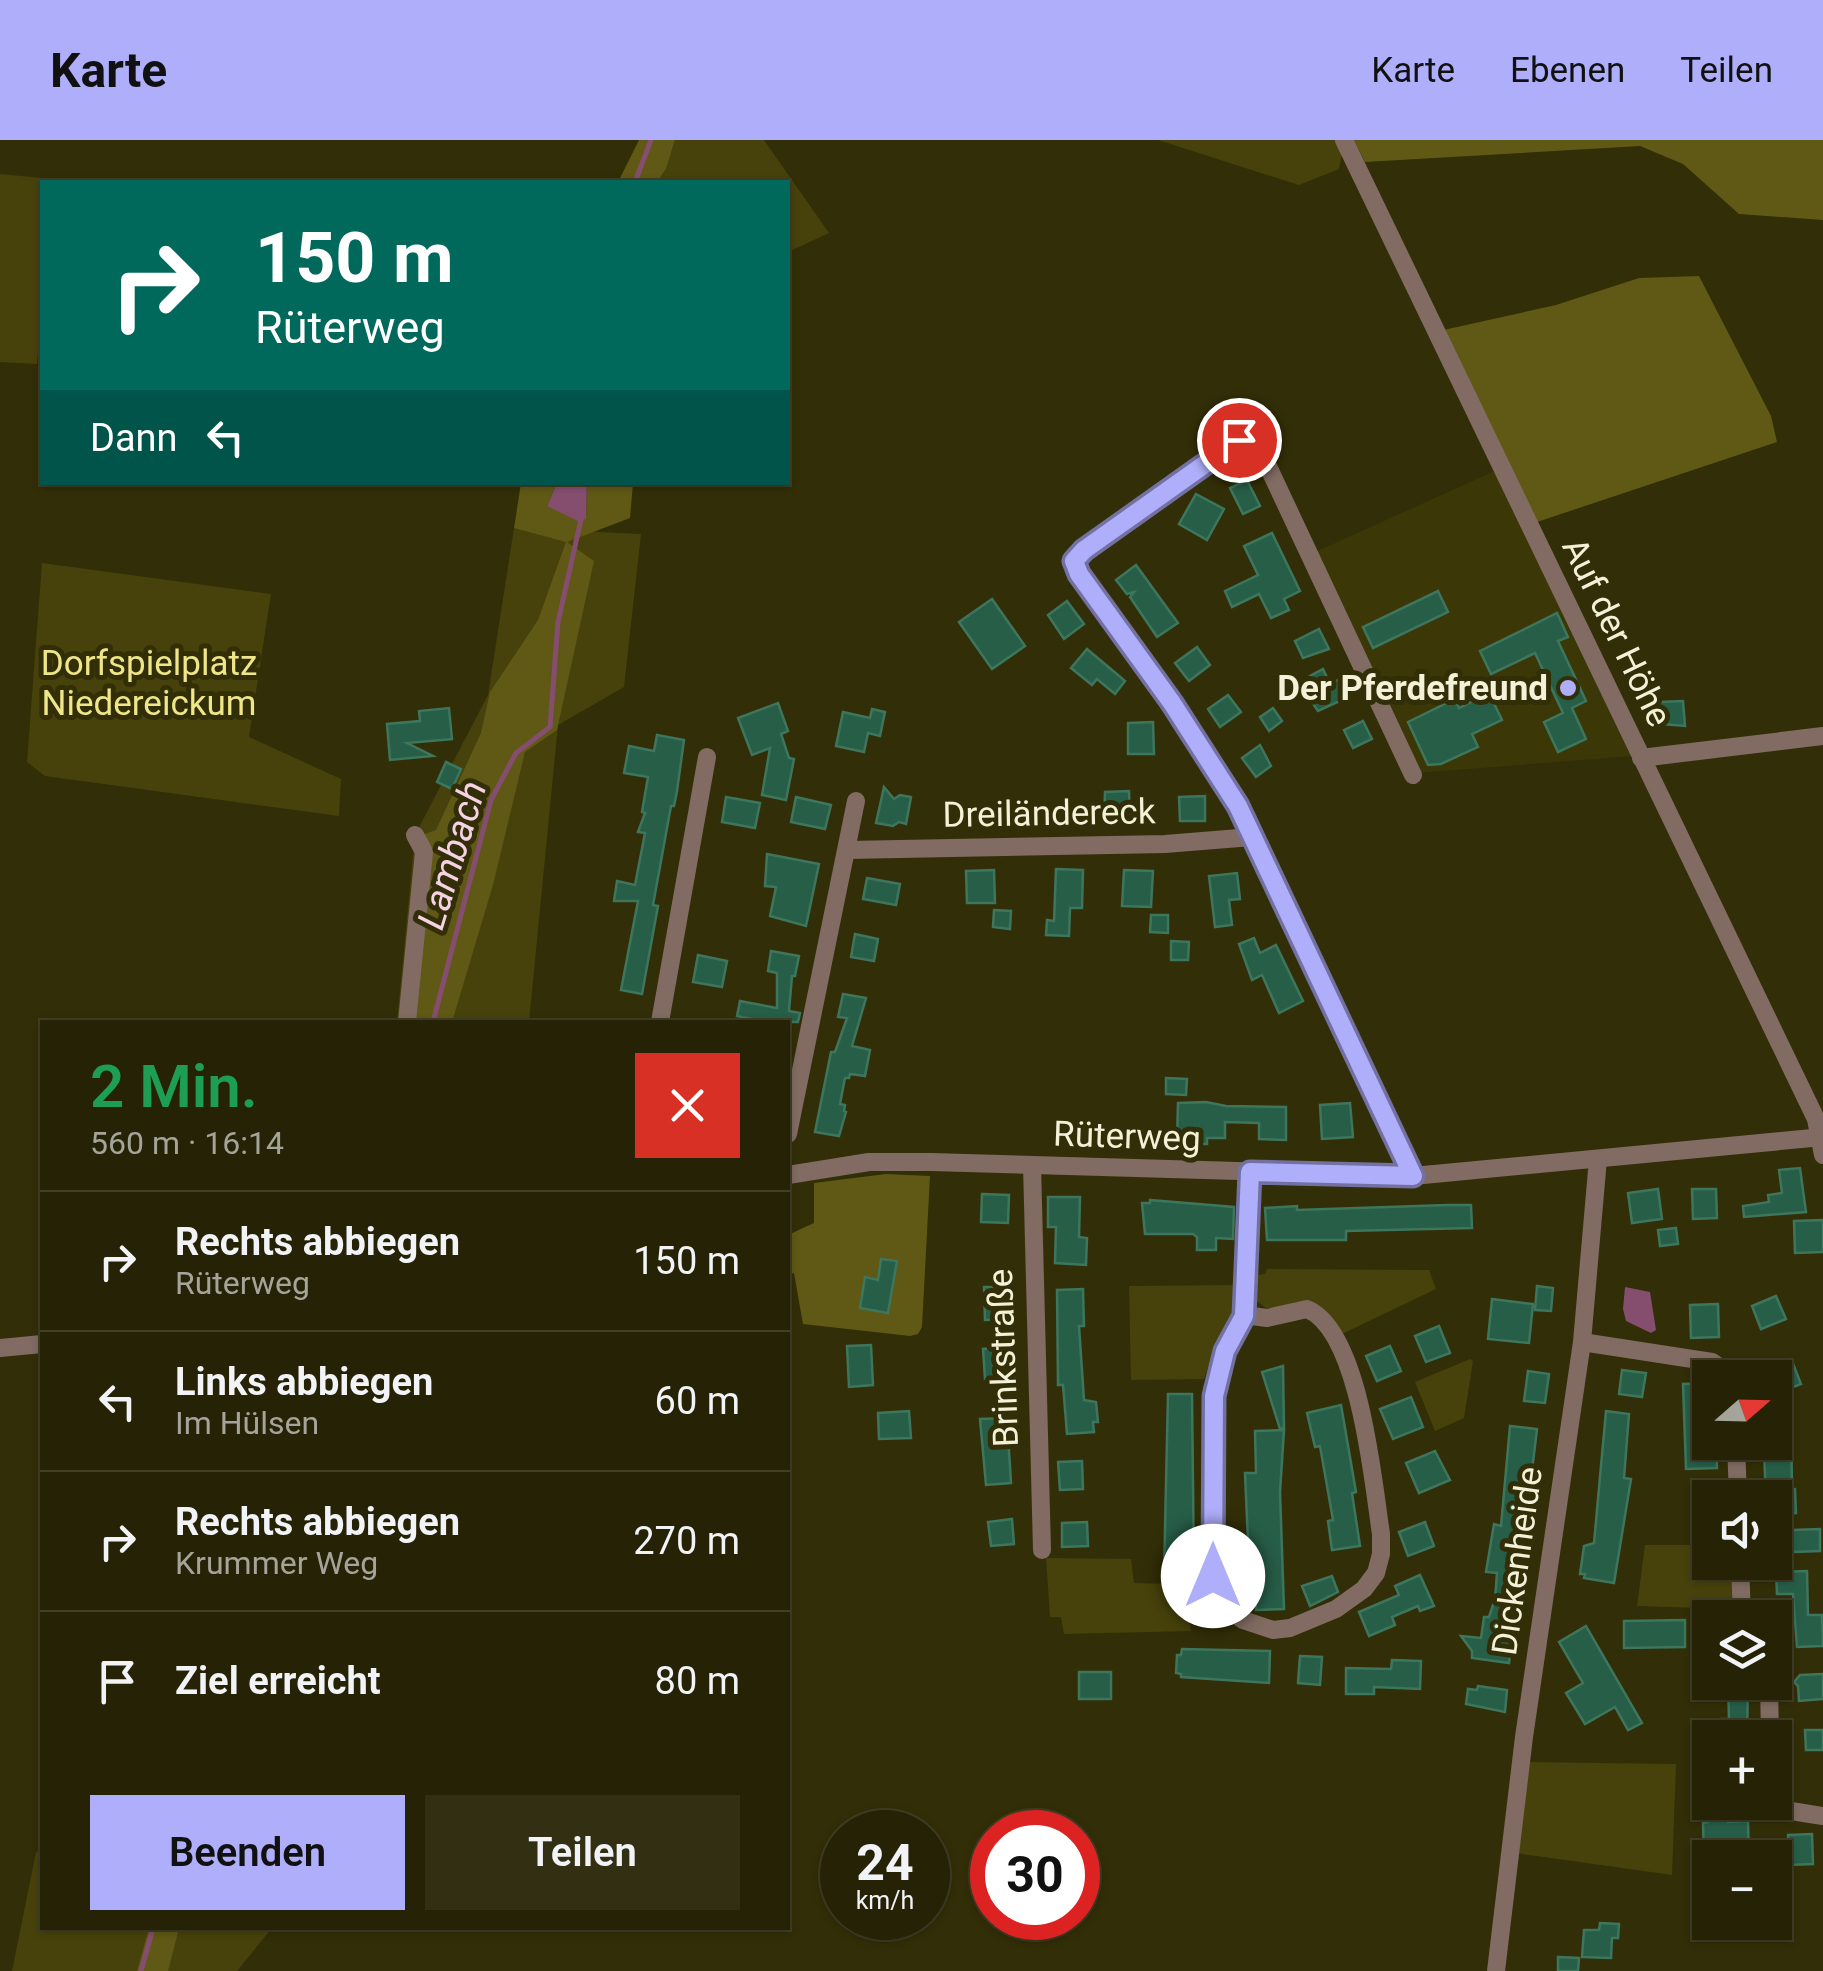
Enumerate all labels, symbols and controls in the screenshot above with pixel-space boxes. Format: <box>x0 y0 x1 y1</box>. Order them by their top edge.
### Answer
text: Karte <box>50 42 167 99</box>
text: Karte <box>1371 50 1455 91</box>
text: Ebenen <box>1510 50 1625 91</box>
text: Teilen <box>1680 50 1773 91</box>
text: 150 m <box>255 217 454 299</box>
icon: right <box>90 220 220 350</box>
text: Rüterweg <box>255 301 445 354</box>
pin <box>1197 398 1282 483</box>
icon: left <box>198 410 253 465</box>
icon: arrive <box>1212 413 1267 468</box>
text: Dann <box>90 416 178 460</box>
street label: Auf der Höhe <box>1553 531 1680 733</box>
park label: Dorfspielplatz Niedereickum <box>41 643 257 724</box>
place label: Der Pferdefreund <box>1277 668 1548 709</box>
marker: Der Pferdefreund <box>1557 677 1579 699</box>
water label: Lambach <box>409 776 495 934</box>
street label: Dreiländereck <box>942 791 1156 836</box>
text: 2 Min. <box>90 1051 258 1122</box>
button: close <box>635 1053 740 1158</box>
street label: Rüterweg <box>1053 1113 1201 1160</box>
text: 560 m · 16:14 <box>90 1124 284 1162</box>
text: Rechts abbiegen <box>175 1220 460 1264</box>
icon: right <box>90 1234 145 1289</box>
text: 150 m <box>633 1239 740 1283</box>
text: Rüterweg <box>175 1264 310 1302</box>
street label: Brinkstraße <box>980 1268 1027 1448</box>
text: Links abbiegen <box>175 1360 433 1404</box>
north arrow <box>1692 1360 1792 1460</box>
map controls <box>1692 1360 1792 1940</box>
icon: left <box>90 1374 145 1429</box>
text: 60 m <box>655 1379 740 1423</box>
text: Im Hülsen <box>175 1404 319 1442</box>
street label: Dickenheide <box>1484 1464 1551 1658</box>
button: sound <box>1692 1480 1792 1580</box>
text: Rechts abbiegen <box>175 1500 460 1544</box>
icon: right <box>90 1514 145 1569</box>
text: 270 m <box>633 1519 740 1563</box>
position arrow <box>1161 1524 1265 1628</box>
text: Krummer Weg <box>175 1544 378 1582</box>
button: layers <box>1692 1600 1792 1700</box>
icon: arrive <box>90 1654 145 1709</box>
text: Ziel erreicht <box>175 1659 381 1703</box>
text: 80 m <box>655 1659 740 1703</box>
button: + <box>1692 1720 1792 1820</box>
button: Beenden <box>90 1795 405 1910</box>
button: Teilen <box>425 1795 740 1910</box>
speed limit sign: 30 <box>970 1810 1100 1940</box>
text: 24 <box>856 1834 914 1892</box>
button: − <box>1692 1840 1792 1940</box>
text: km/h <box>856 1886 914 1915</box>

